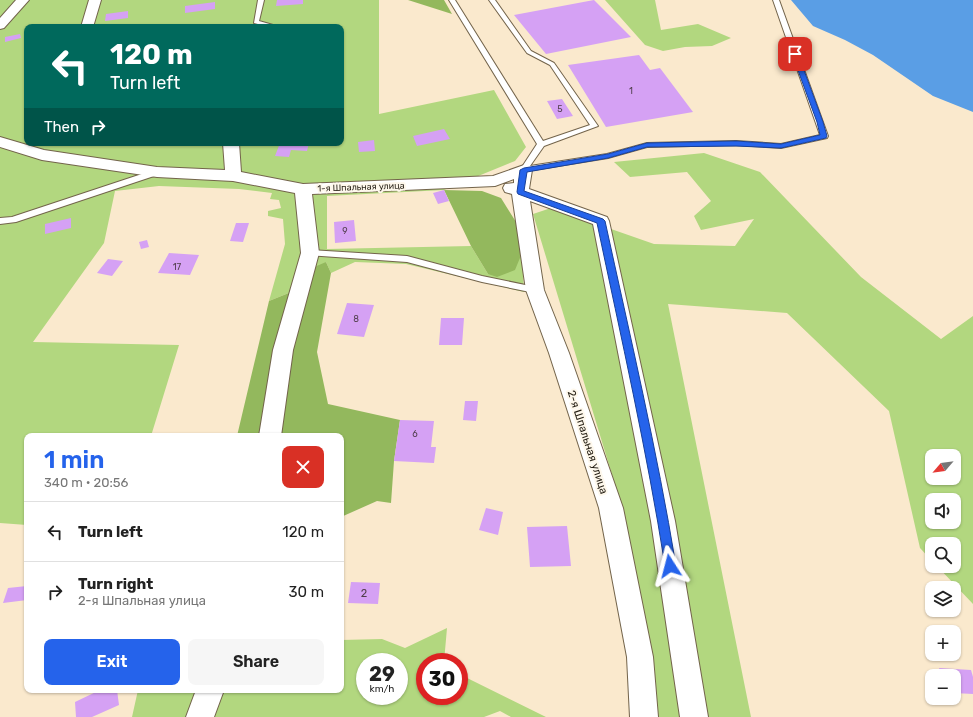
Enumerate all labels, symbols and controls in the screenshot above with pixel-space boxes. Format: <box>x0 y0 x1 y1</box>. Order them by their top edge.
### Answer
pin <box>778 37 812 71</box>
text: 120 m <box>110 38 193 71</box>
icon: left <box>44 40 96 92</box>
icon: arrive <box>784 43 806 65</box>
text: Turn left <box>110 72 180 94</box>
house number: 1 <box>629 86 633 96</box>
house number: 5 <box>557 104 563 114</box>
icon: right <box>87 116 109 138</box>
text: Then <box>44 118 79 136</box>
street label: 1-я Шпальная улица <box>317 180 405 194</box>
house number: 9 <box>342 226 348 236</box>
house number: 17 <box>173 262 182 272</box>
house number: 8 <box>353 314 359 324</box>
street label: 2-я Шпальная улица <box>565 389 610 496</box>
house number: 6 <box>412 429 418 439</box>
text: 1 min <box>44 446 104 474</box>
button: close <box>282 446 324 488</box>
north arrow <box>925 449 961 485</box>
map controls <box>925 449 961 705</box>
text: 340 m · 20:56 <box>44 475 128 490</box>
button: sound <box>925 493 961 529</box>
icon: left <box>44 521 66 543</box>
text: Turn left <box>78 523 143 541</box>
text: 120 m <box>282 523 324 541</box>
button: search <box>925 537 961 573</box>
position arrow <box>649 545 691 587</box>
text: Turn right <box>78 575 153 593</box>
icon: right <box>44 581 66 603</box>
button: layers <box>925 581 961 617</box>
text: 30 m <box>288 583 324 601</box>
house number: 2 <box>361 587 367 600</box>
text: 2-я Шпальная улица <box>78 593 206 608</box>
button: + <box>925 625 961 661</box>
button: Exit <box>44 639 180 685</box>
button: Share <box>188 639 324 685</box>
speed limit sign: 30 <box>416 653 468 705</box>
text: 29 <box>369 662 395 686</box>
button: − <box>925 669 961 705</box>
text: km/h <box>370 683 394 695</box>

